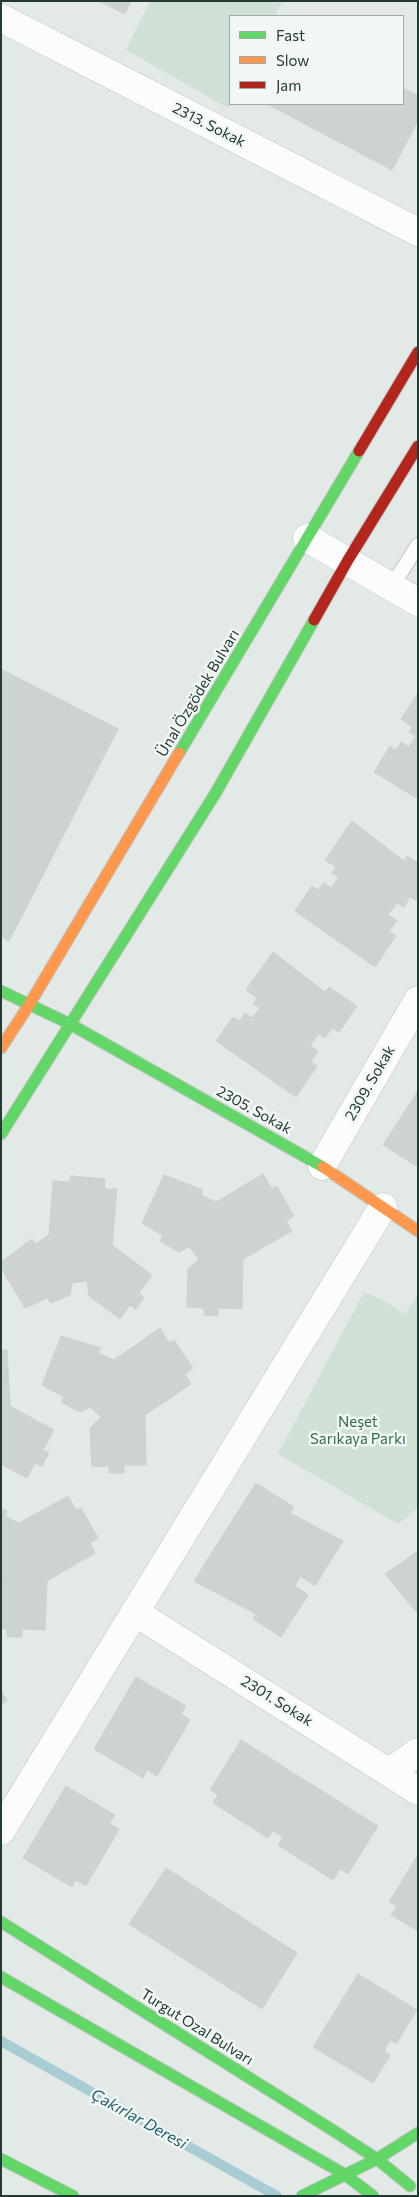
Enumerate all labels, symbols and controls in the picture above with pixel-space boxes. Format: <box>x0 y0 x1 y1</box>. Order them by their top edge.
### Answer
legend <box>229 15 404 105</box>
text: Fast <box>276 26 305 44</box>
text: Slow <box>276 51 309 69</box>
text: Jam <box>276 76 301 94</box>
street label: 2313. Sokak <box>169 99 249 151</box>
street label: Ünal Özgödek Bulvarı <box>153 626 243 760</box>
street label: 2309. Sokak <box>341 1042 399 1124</box>
street label: 2305. Sokak <box>213 1082 295 1138</box>
park label: Neşet Sarıkaya Parkı <box>310 1413 406 1448</box>
street label: 2301. Sokak <box>238 1672 316 1730</box>
street label: Turgut Ozal Bulvarı <box>137 1985 257 2069</box>
water label: Çakırlar Deresi <box>88 2085 190 2153</box>

